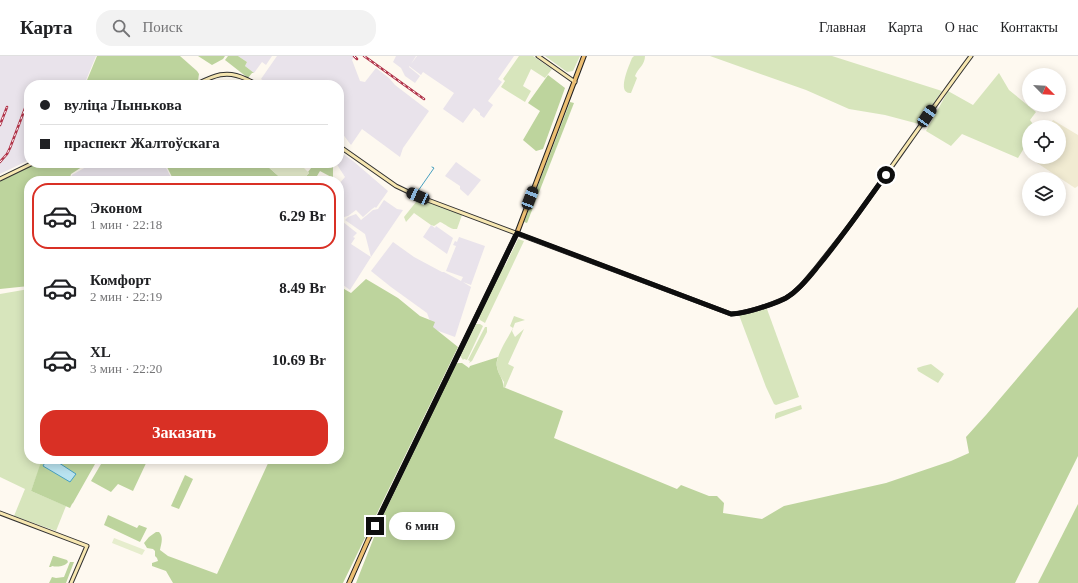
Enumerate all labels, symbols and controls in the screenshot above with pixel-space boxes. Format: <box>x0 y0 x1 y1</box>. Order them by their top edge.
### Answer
search box <box>96 10 376 46</box>
text: Карта <box>20 17 72 38</box>
icon: search <box>110 17 132 39</box>
text: Поиск <box>142 19 183 35</box>
text: Главная <box>819 20 866 35</box>
text: Карта <box>888 20 923 35</box>
text: О нас <box>945 20 978 35</box>
text: Контакты <box>1000 20 1058 35</box>
north arrow <box>1022 68 1066 112</box>
map controls <box>1022 68 1066 216</box>
text: вуліца Лынькова <box>64 97 182 113</box>
car <box>915 103 939 129</box>
button: locate <box>1022 120 1066 164</box>
text: праспект Жалтоўскага <box>64 135 220 151</box>
route start <box>877 166 895 184</box>
button: layers <box>1022 172 1066 216</box>
car <box>520 185 540 211</box>
car <box>405 186 431 206</box>
icon: car <box>42 198 78 234</box>
text: Эконом <box>90 200 142 216</box>
text: 6.29 Br <box>279 208 326 224</box>
text: 1 мин · 22:18 <box>90 217 162 232</box>
icon: car <box>42 270 78 306</box>
text: Комфорт <box>90 272 151 288</box>
text: 8.49 Br <box>279 280 326 296</box>
text: 2 мин · 22:19 <box>90 289 162 304</box>
icon: car <box>42 342 78 378</box>
text: XL <box>90 344 111 360</box>
text: 10.69 Br <box>272 352 326 368</box>
text: 3 мин · 22:20 <box>90 361 162 376</box>
button: Заказать <box>40 410 328 456</box>
callout: 6 мин <box>389 512 455 540</box>
route end <box>366 517 384 535</box>
text: 6 мин <box>405 518 439 533</box>

